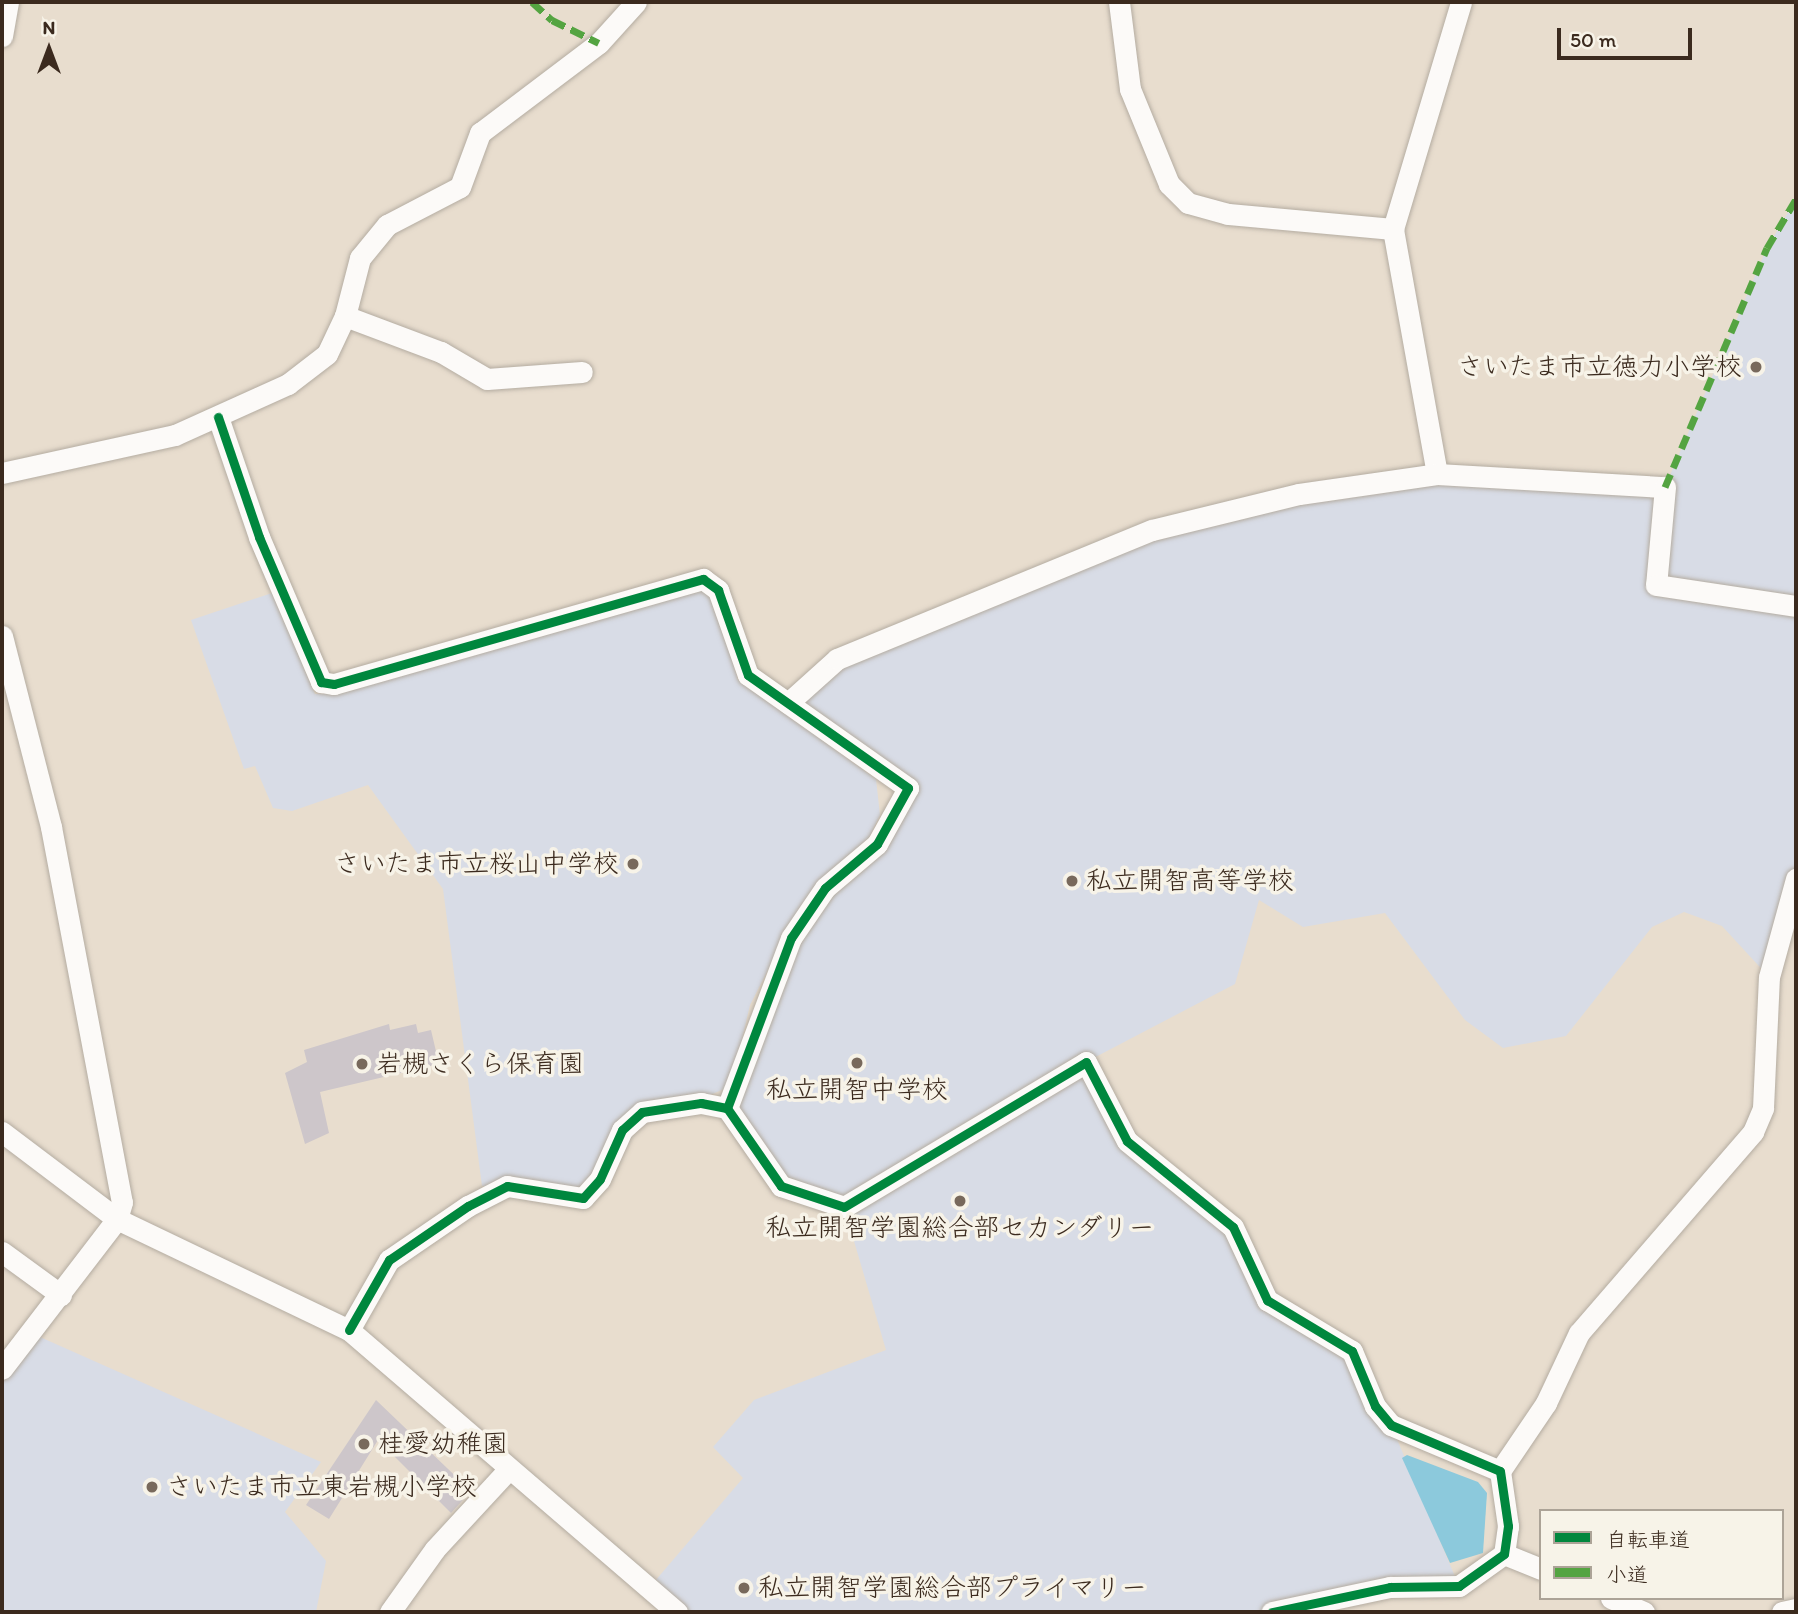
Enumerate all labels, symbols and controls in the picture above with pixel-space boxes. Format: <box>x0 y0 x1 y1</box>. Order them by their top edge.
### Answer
north arrow <box>14 14 84 84</box>
scale bar <box>1560 14 1695 58</box>
text: N <box>43 16 55 39</box>
text: 50 m <box>1570 27 1616 52</box>
place label: さいたま市立徳力小学校 <box>1456 351 1742 383</box>
marker: さいたま市立徳力小学校 <box>1748 359 1764 375</box>
place label: さいたま市立桜山中学校 <box>333 848 619 880</box>
marker: さいたま市立桜山中学校 <box>625 856 641 872</box>
place label: 私立開智高等学校 <box>1086 865 1294 897</box>
marker: 私立開智高等学校 <box>1064 873 1080 889</box>
place label: 岩槻さくら保育園 <box>376 1048 584 1080</box>
marker: 私立開智中学校 <box>849 1055 865 1071</box>
marker: 岩槻さくら保育園 <box>354 1056 370 1072</box>
place label: 私立開智中学校 <box>766 1074 948 1106</box>
marker: 私立開智学園総合部セカンダリー <box>952 1193 968 1209</box>
place label: 私立開智学園総合部セカンダリー <box>765 1212 1155 1244</box>
place label: 桂愛幼稚園 <box>378 1428 508 1460</box>
marker: 桂愛幼稚園 <box>356 1436 372 1452</box>
place label: さいたま市立東岩槻小学校 <box>166 1471 478 1503</box>
marker: さいたま市立東岩槻小学校 <box>144 1479 160 1495</box>
legend <box>1539 1509 1784 1600</box>
text: 自転車道 <box>1606 1527 1690 1552</box>
text: 小道 <box>1606 1562 1648 1587</box>
place label: 私立開智学園総合部プライマリー <box>758 1572 1148 1604</box>
marker: 私立開智学園総合部プライマリー <box>736 1580 752 1596</box>

